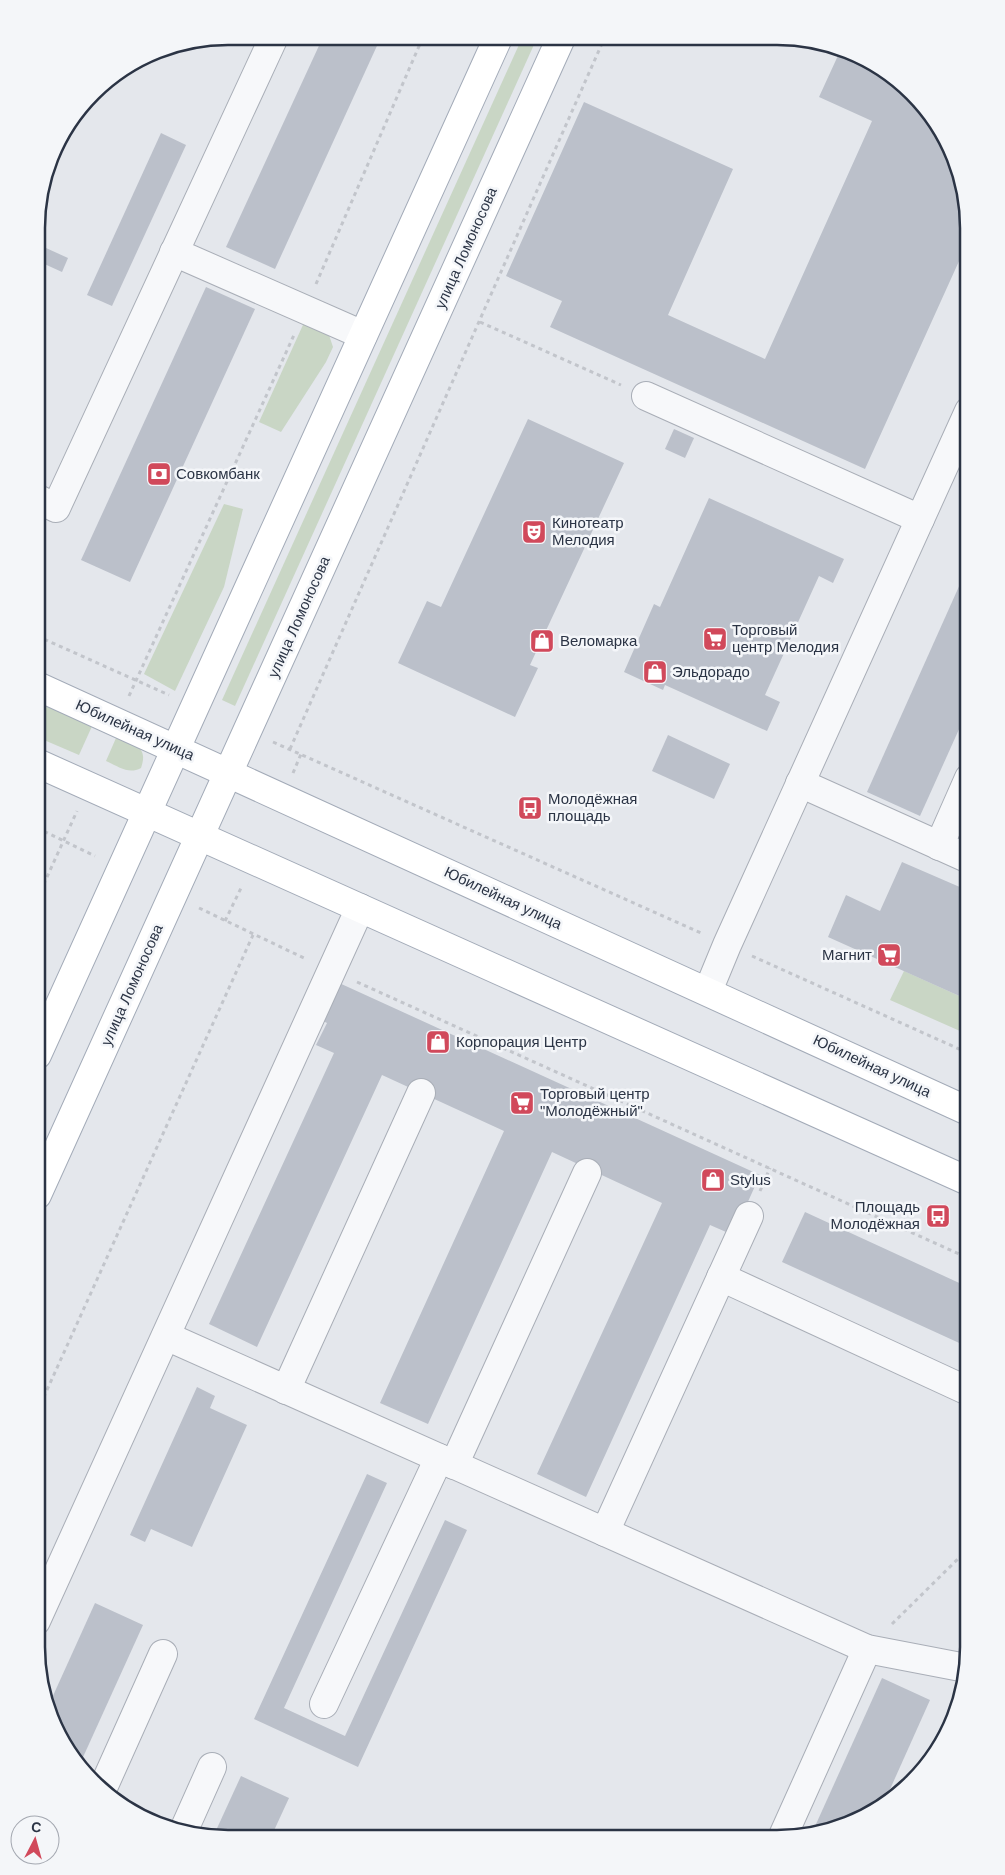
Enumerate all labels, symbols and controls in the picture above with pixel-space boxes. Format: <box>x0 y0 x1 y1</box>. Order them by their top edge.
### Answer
street label: улица Ломоносова <box>431 184 500 311</box>
bank icon: Совкомбанк <box>146 461 172 487</box>
place label: Совкомбанк <box>176 465 260 482</box>
place label: Кинотеатр Мелодия <box>552 514 624 548</box>
theatre icon: Кинотеатр Мелодия <box>521 519 547 545</box>
street label: улица Ломоносова <box>264 553 333 680</box>
place label: Торговый центр Мелодия <box>732 621 839 655</box>
supermarket icon: Торговый центр Мелодия <box>702 626 728 652</box>
shop icon: Веломарка <box>529 628 555 654</box>
place label: Веломарка <box>560 632 638 649</box>
shop icon: Эльдорадо <box>642 659 668 685</box>
place label: Эльдорадо <box>672 663 750 680</box>
street label: Юбилейная улица <box>73 696 198 764</box>
place label: Молодёжная площадь <box>548 790 638 824</box>
bus stop icon: Молодёжная площадь <box>517 795 543 821</box>
street label: Юбилейная улица <box>442 863 565 933</box>
street label: улица Ломоносова <box>97 921 166 1048</box>
supermarket icon: Магнит <box>876 942 902 968</box>
place label: Магнит <box>822 946 872 963</box>
shop icon: Корпорация Центр <box>425 1029 451 1055</box>
street label: Юбилейная улица <box>811 1031 934 1101</box>
place label: Корпорация Центр <box>456 1033 587 1050</box>
place label: Торговый центр "Молодёжный" <box>540 1085 650 1119</box>
supermarket icon: Торговый центр "Молодёжный" <box>509 1090 535 1116</box>
shop icon: Stylus <box>700 1167 726 1193</box>
place label: Stylus <box>730 1171 771 1188</box>
place label: Площадь Молодёжная <box>831 1198 920 1232</box>
bus stop icon: Площадь Молодёжная <box>925 1203 951 1229</box>
north arrow <box>10 1815 60 1865</box>
text: С <box>30 1819 42 1836</box>

